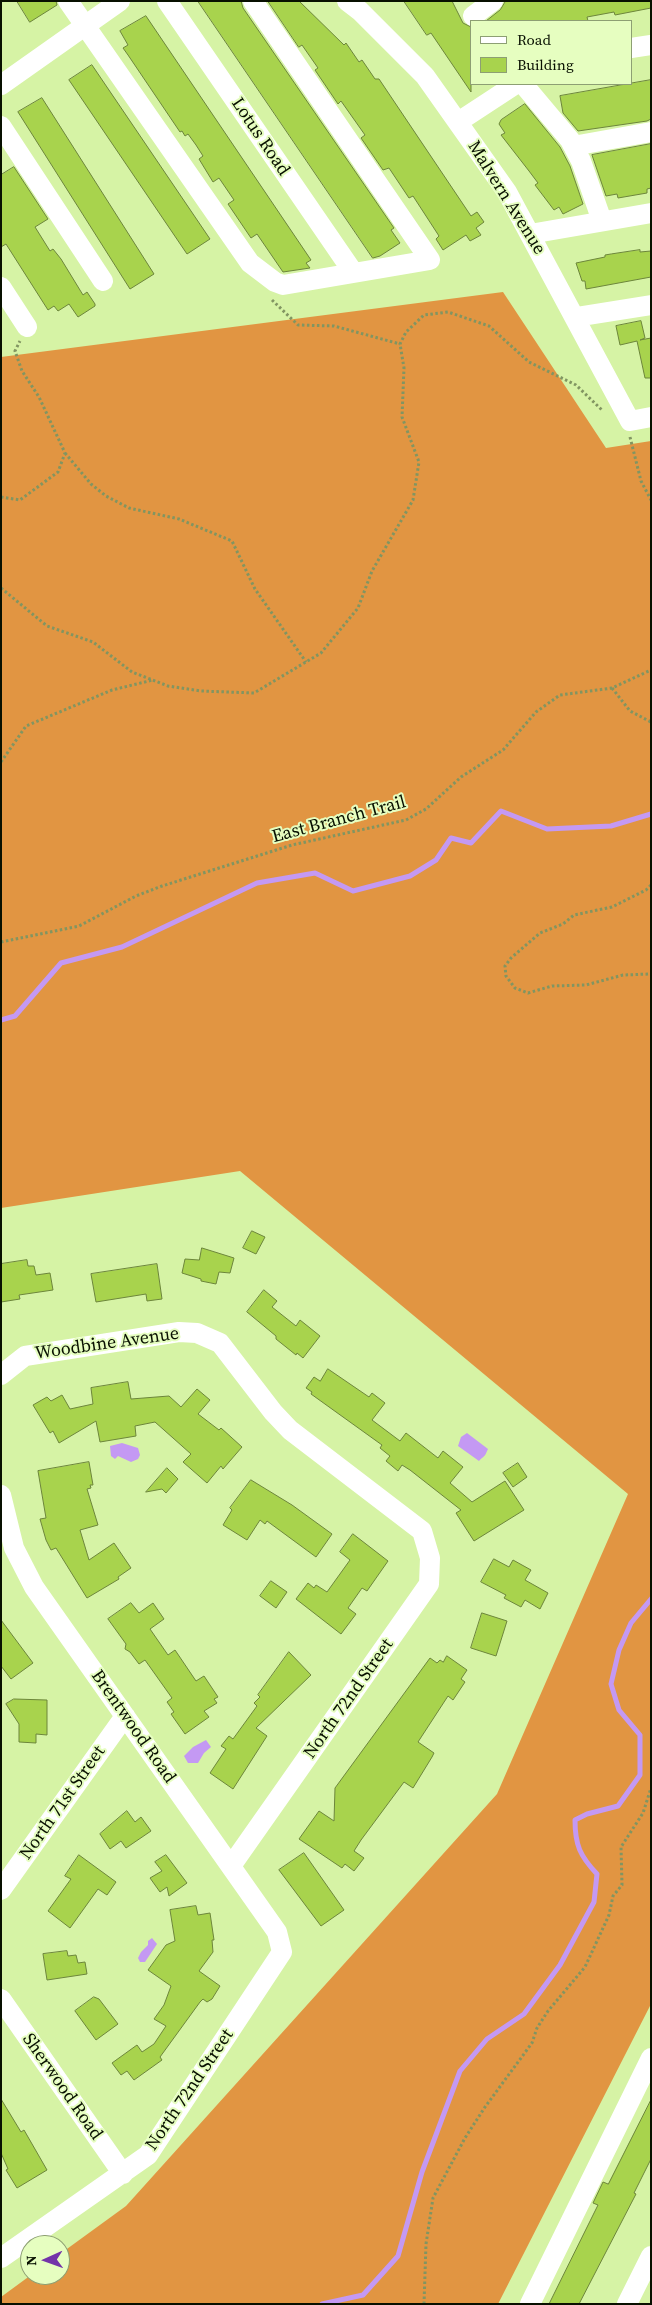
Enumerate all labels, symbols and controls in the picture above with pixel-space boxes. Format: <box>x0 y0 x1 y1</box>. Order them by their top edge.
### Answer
legend <box>470 20 632 85</box>
text: Road <box>517 29 551 50</box>
text: Building <box>517 54 574 75</box>
street label: Lotus Road <box>226 94 294 180</box>
street label: Malvern Avenue <box>462 137 550 259</box>
street label: East Branch Trail <box>270 792 408 848</box>
street label: Woodbine Avenue <box>34 1323 180 1365</box>
street label: North 72nd Street <box>300 1635 398 1763</box>
street label: Brentwood Road <box>86 1666 180 1788</box>
street label: North 71st Street <box>16 1742 110 1864</box>
street label: North 72nd Street <box>141 2025 239 2155</box>
street label: Sherwood Road <box>17 2030 107 2144</box>
north arrow <box>20 2235 70 2285</box>
text: N <box>21 2255 41 2266</box>

